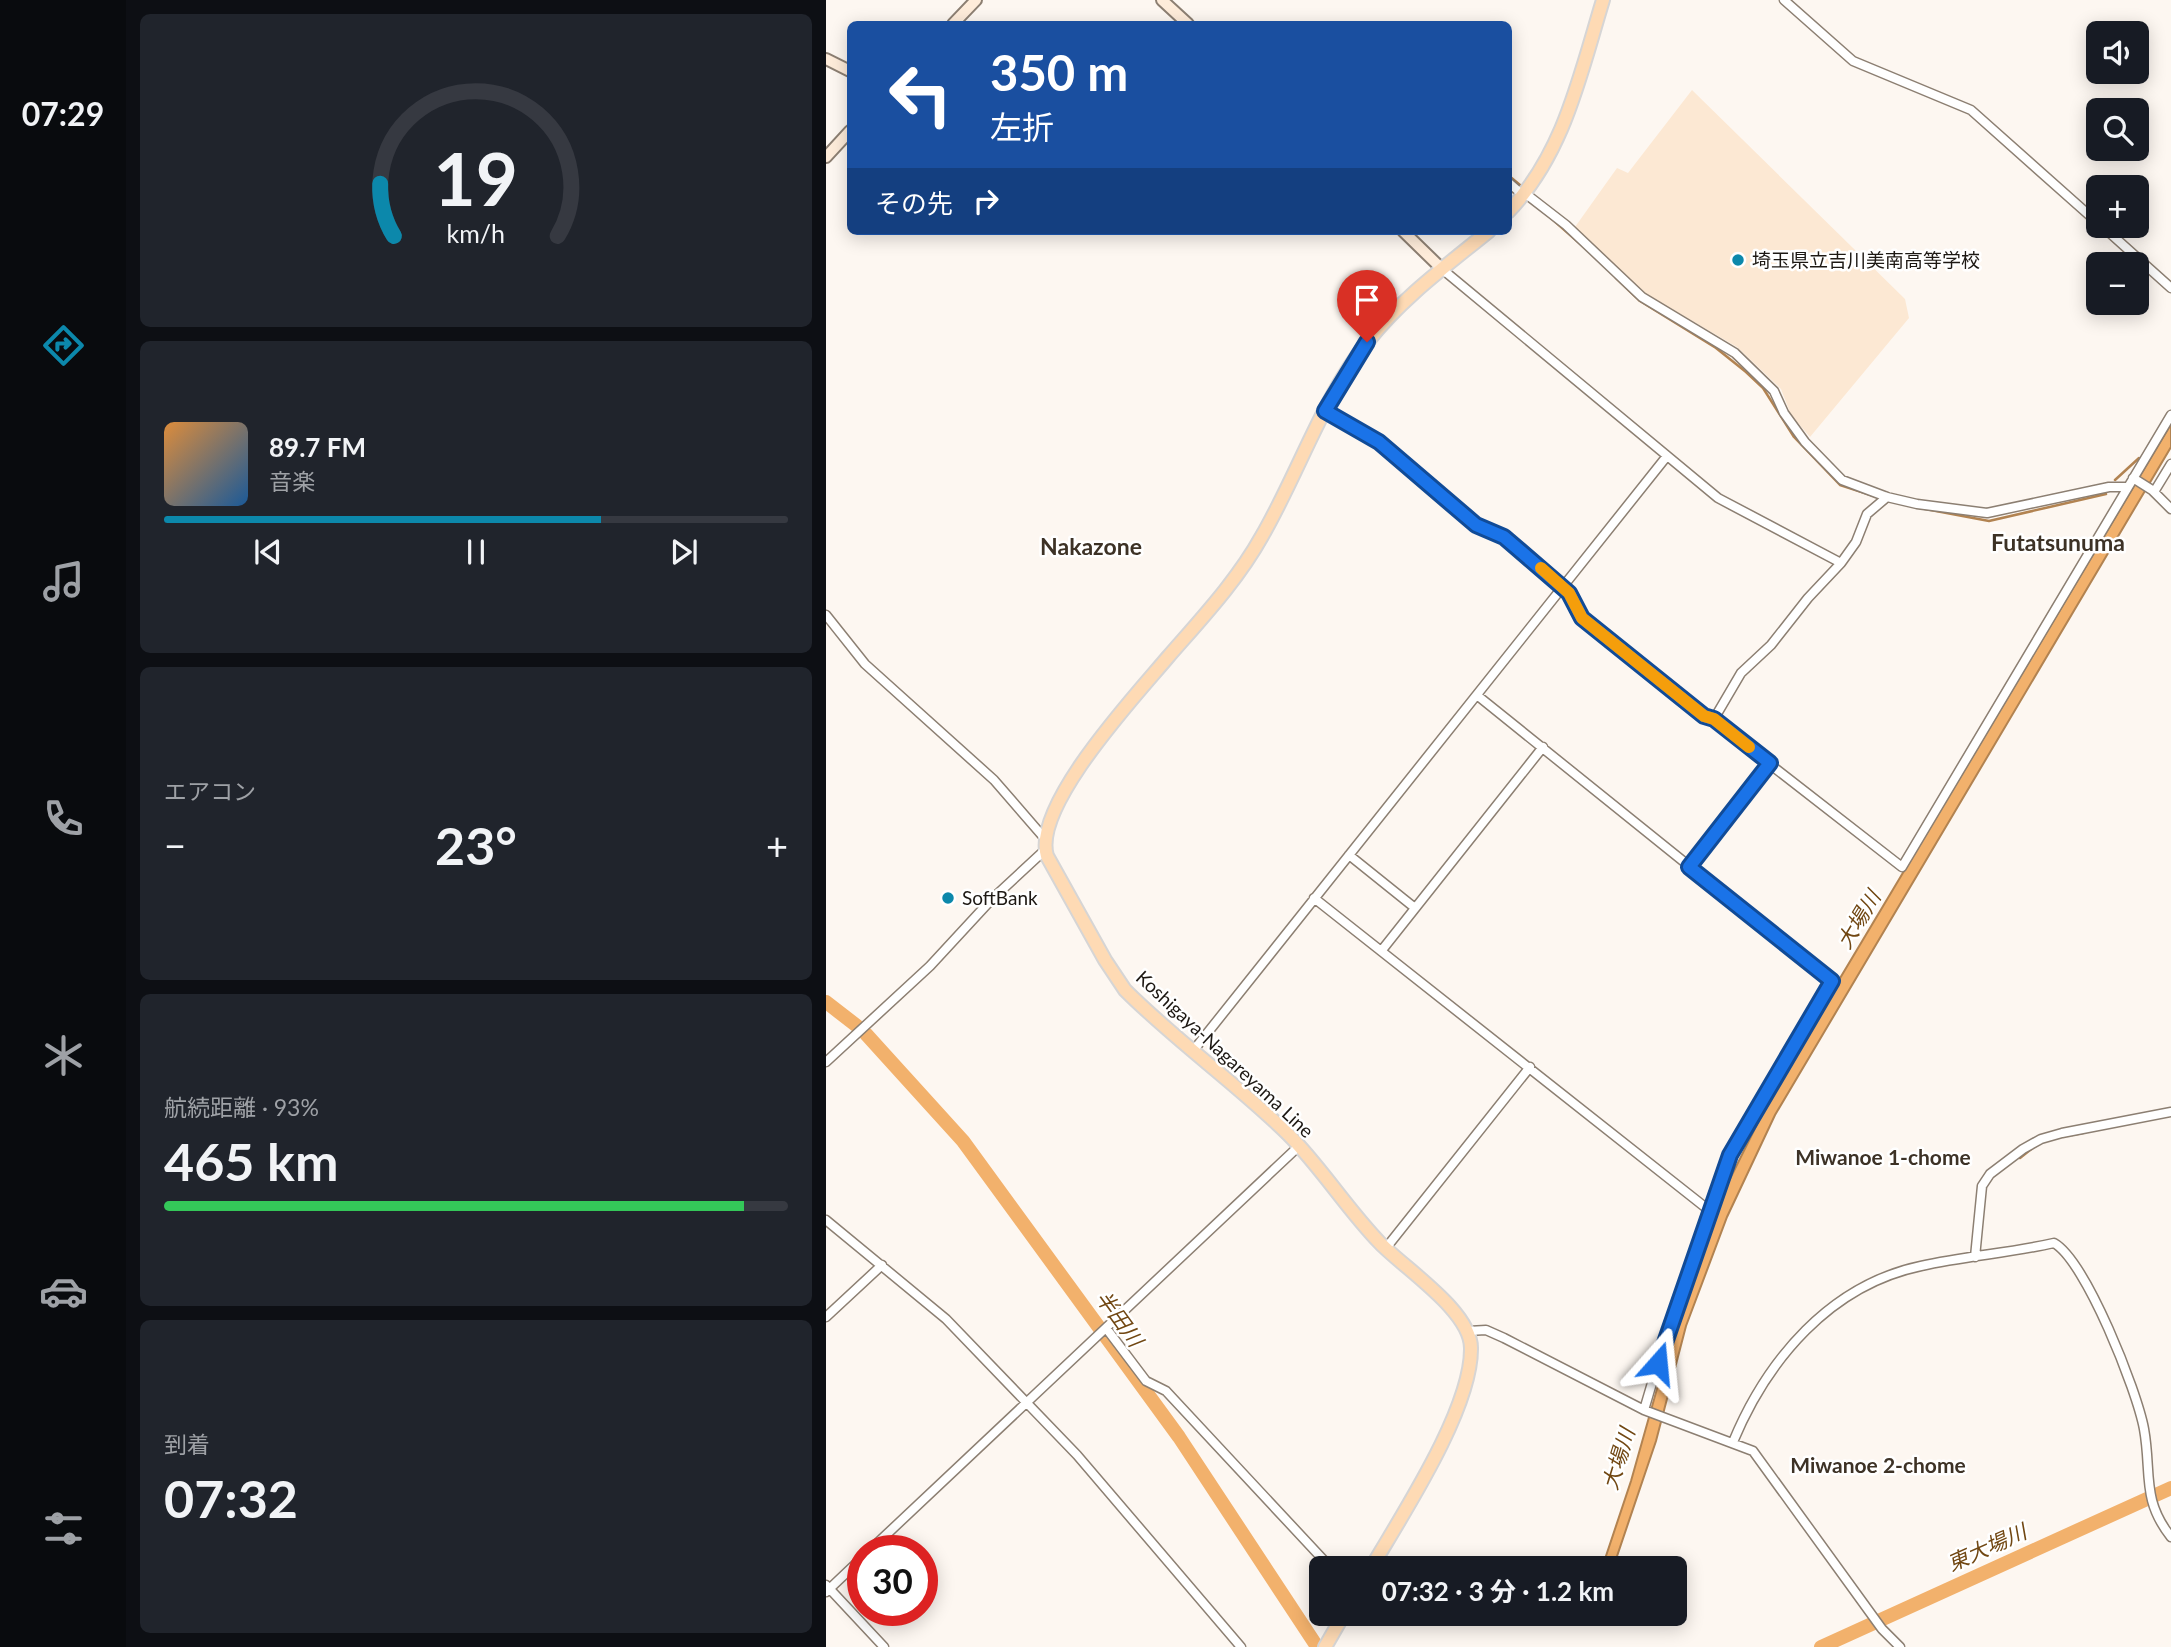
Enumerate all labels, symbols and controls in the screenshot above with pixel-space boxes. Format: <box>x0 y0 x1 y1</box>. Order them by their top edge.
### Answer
map controls <box>2086 21 2149 315</box>
button: sound <box>2086 21 2149 84</box>
text: 350 m <box>990 43 1128 101</box>
icon: left <box>875 49 966 140</box>
text: 07:29 <box>22 94 104 133</box>
button: search <box>2086 98 2149 161</box>
text: 左折 <box>990 107 1054 146</box>
text: 19 <box>434 135 518 223</box>
button: + <box>2086 175 2149 238</box>
icon: right <box>967 182 1005 220</box>
text: その先 <box>875 187 953 219</box>
text: km/h <box>447 218 505 248</box>
place label: 埼玉県立吉川美南高等学校 <box>1752 248 1980 271</box>
marker: 埼玉県立吉川美南高等学校 <box>1730 252 1746 268</box>
button: − <box>2086 252 2149 315</box>
pin <box>1337 270 1397 342</box>
icon: arrive <box>1348 281 1386 319</box>
icon: directions <box>39 321 88 370</box>
text: 89.7 FM <box>269 431 366 463</box>
text: 音楽 <box>269 467 315 495</box>
district label: Futatsunuma <box>1991 528 2125 556</box>
district label: Nakazone <box>1040 532 1142 560</box>
icon: previous <box>249 533 287 571</box>
icon: pause <box>457 533 495 571</box>
icon: next <box>665 533 703 571</box>
icon: music <box>39 557 88 606</box>
text: エアコン <box>164 777 256 805</box>
icon: phone <box>39 794 88 843</box>
text: 23° <box>435 814 517 876</box>
text: − <box>164 822 186 868</box>
text: + <box>766 822 788 868</box>
water label: 大場川 <box>1831 884 1886 953</box>
place label: SoftBank <box>962 886 1038 909</box>
marker: SoftBank <box>940 890 956 906</box>
street label: Koshigaya-Nagareyama Line <box>1132 965 1319 1142</box>
icon: climate <box>39 1031 88 1080</box>
text: 航続距離 · 93% <box>164 1093 319 1121</box>
text: 465 km <box>164 1130 338 1192</box>
district label: Miwanoe 1-chome <box>1795 1144 1971 1169</box>
icon: car <box>39 1267 88 1316</box>
water label: 半田川 <box>1092 1285 1150 1353</box>
position arrow <box>1621 1326 1695 1400</box>
water label: 大場川 <box>1596 1423 1639 1492</box>
text: 到着 <box>164 1430 210 1458</box>
district label: Miwanoe 2-chome <box>1790 1452 1966 1477</box>
text: 07:32 <box>164 1467 298 1529</box>
icon: filters <box>39 1504 88 1553</box>
water label: 東大場川 <box>1943 1517 2032 1575</box>
speed limit sign: 30 <box>847 1535 938 1626</box>
text: 07:32 · 3 分 · 1.2 km <box>1382 1575 1614 1607</box>

